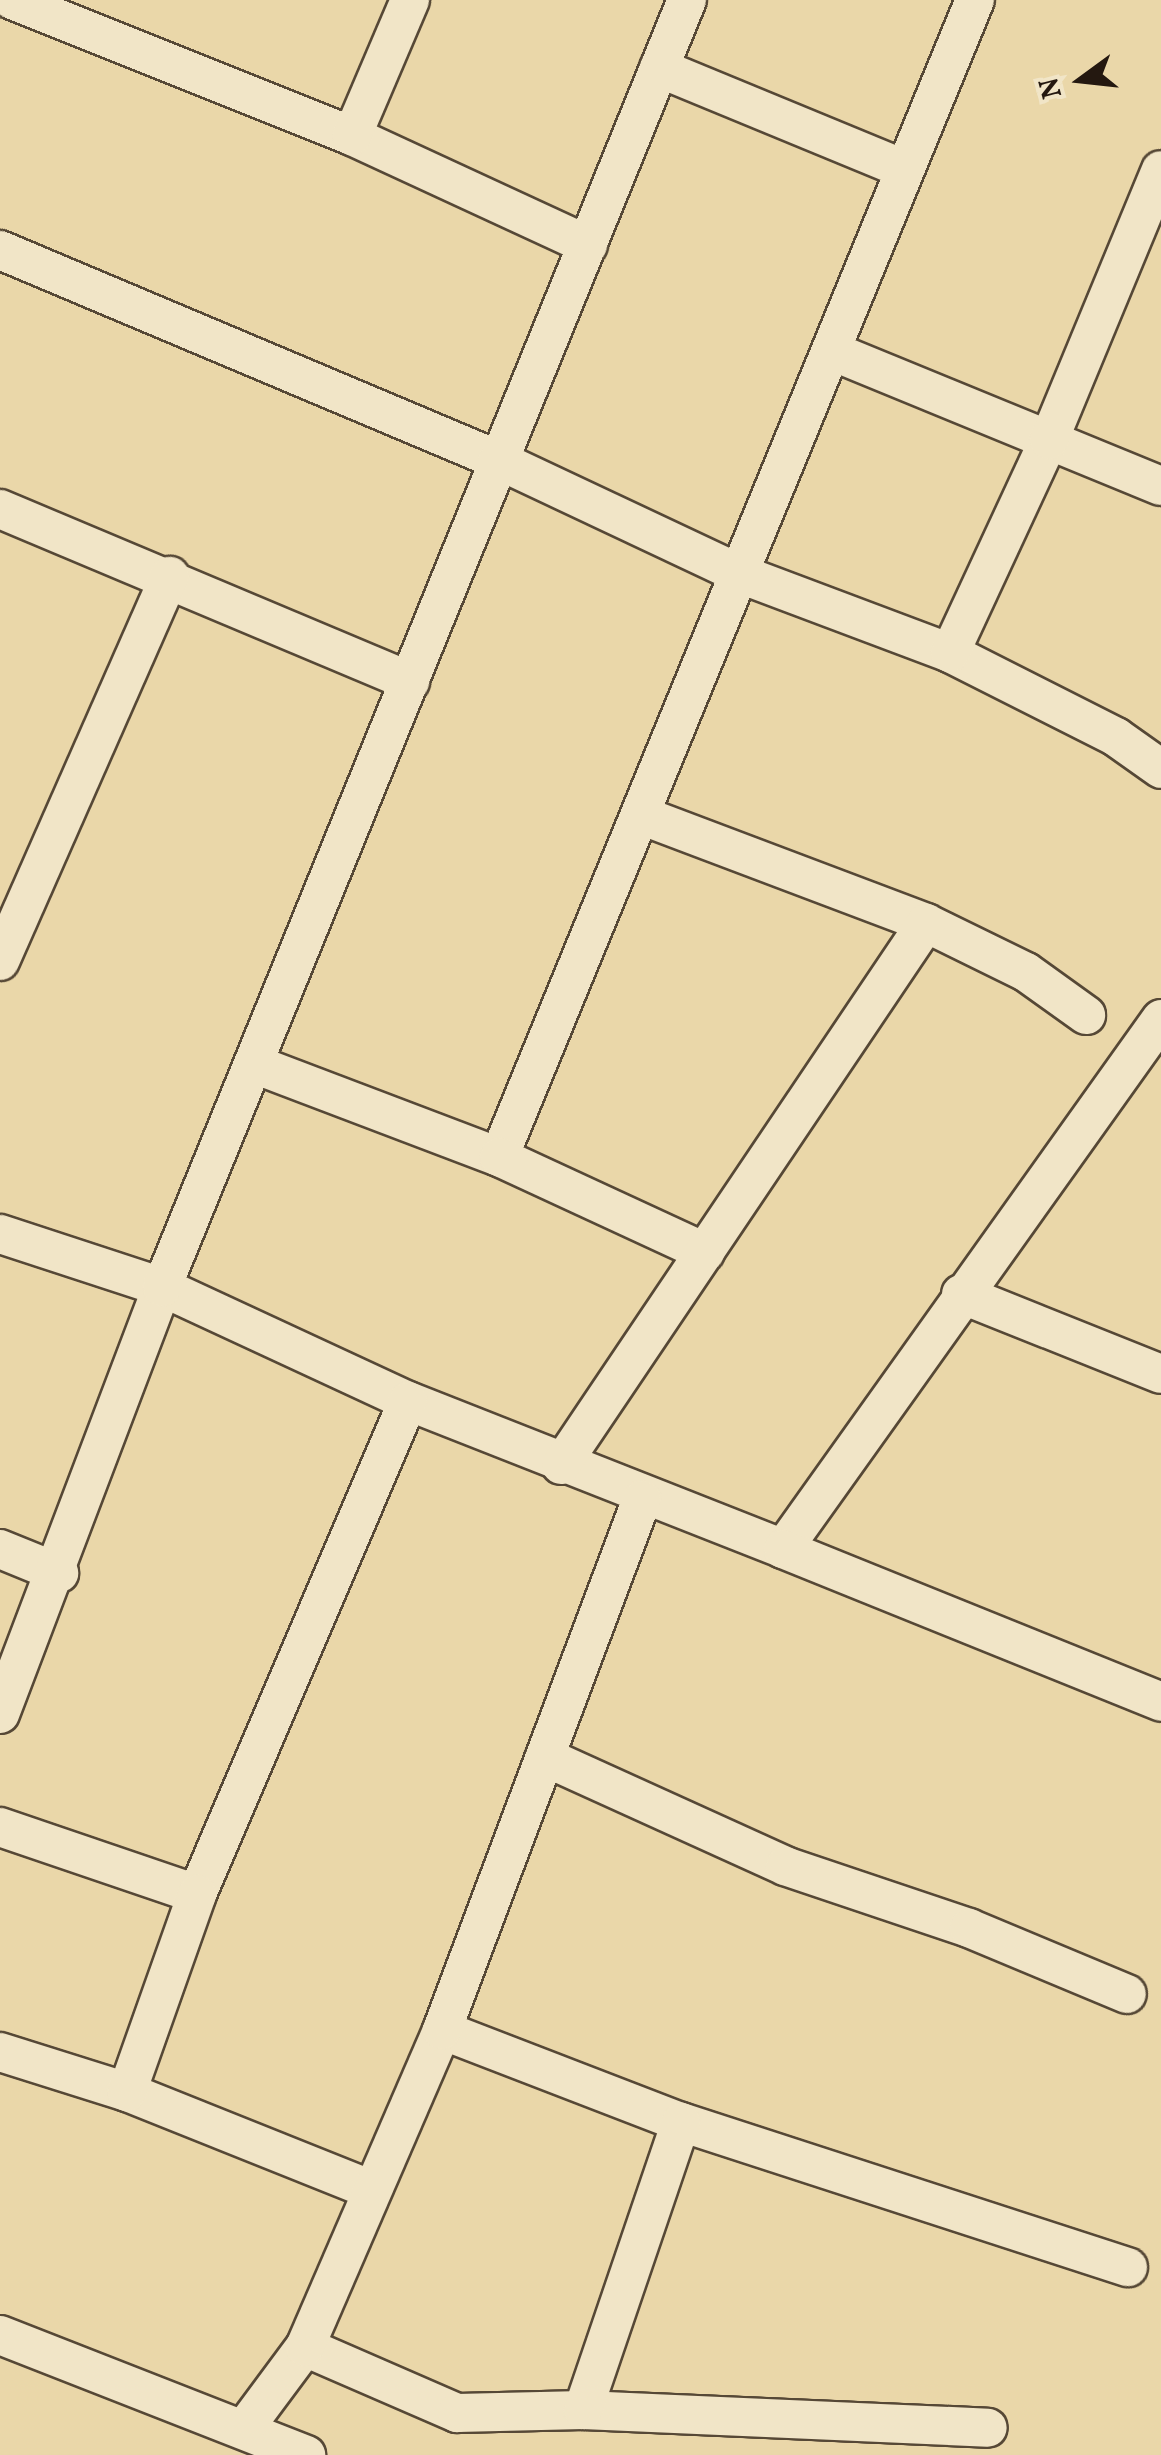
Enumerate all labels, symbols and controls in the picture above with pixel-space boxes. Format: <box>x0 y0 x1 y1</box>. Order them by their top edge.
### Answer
north arrow <box>1031 30 1131 130</box>
text: N <box>1030 73 1073 103</box>

